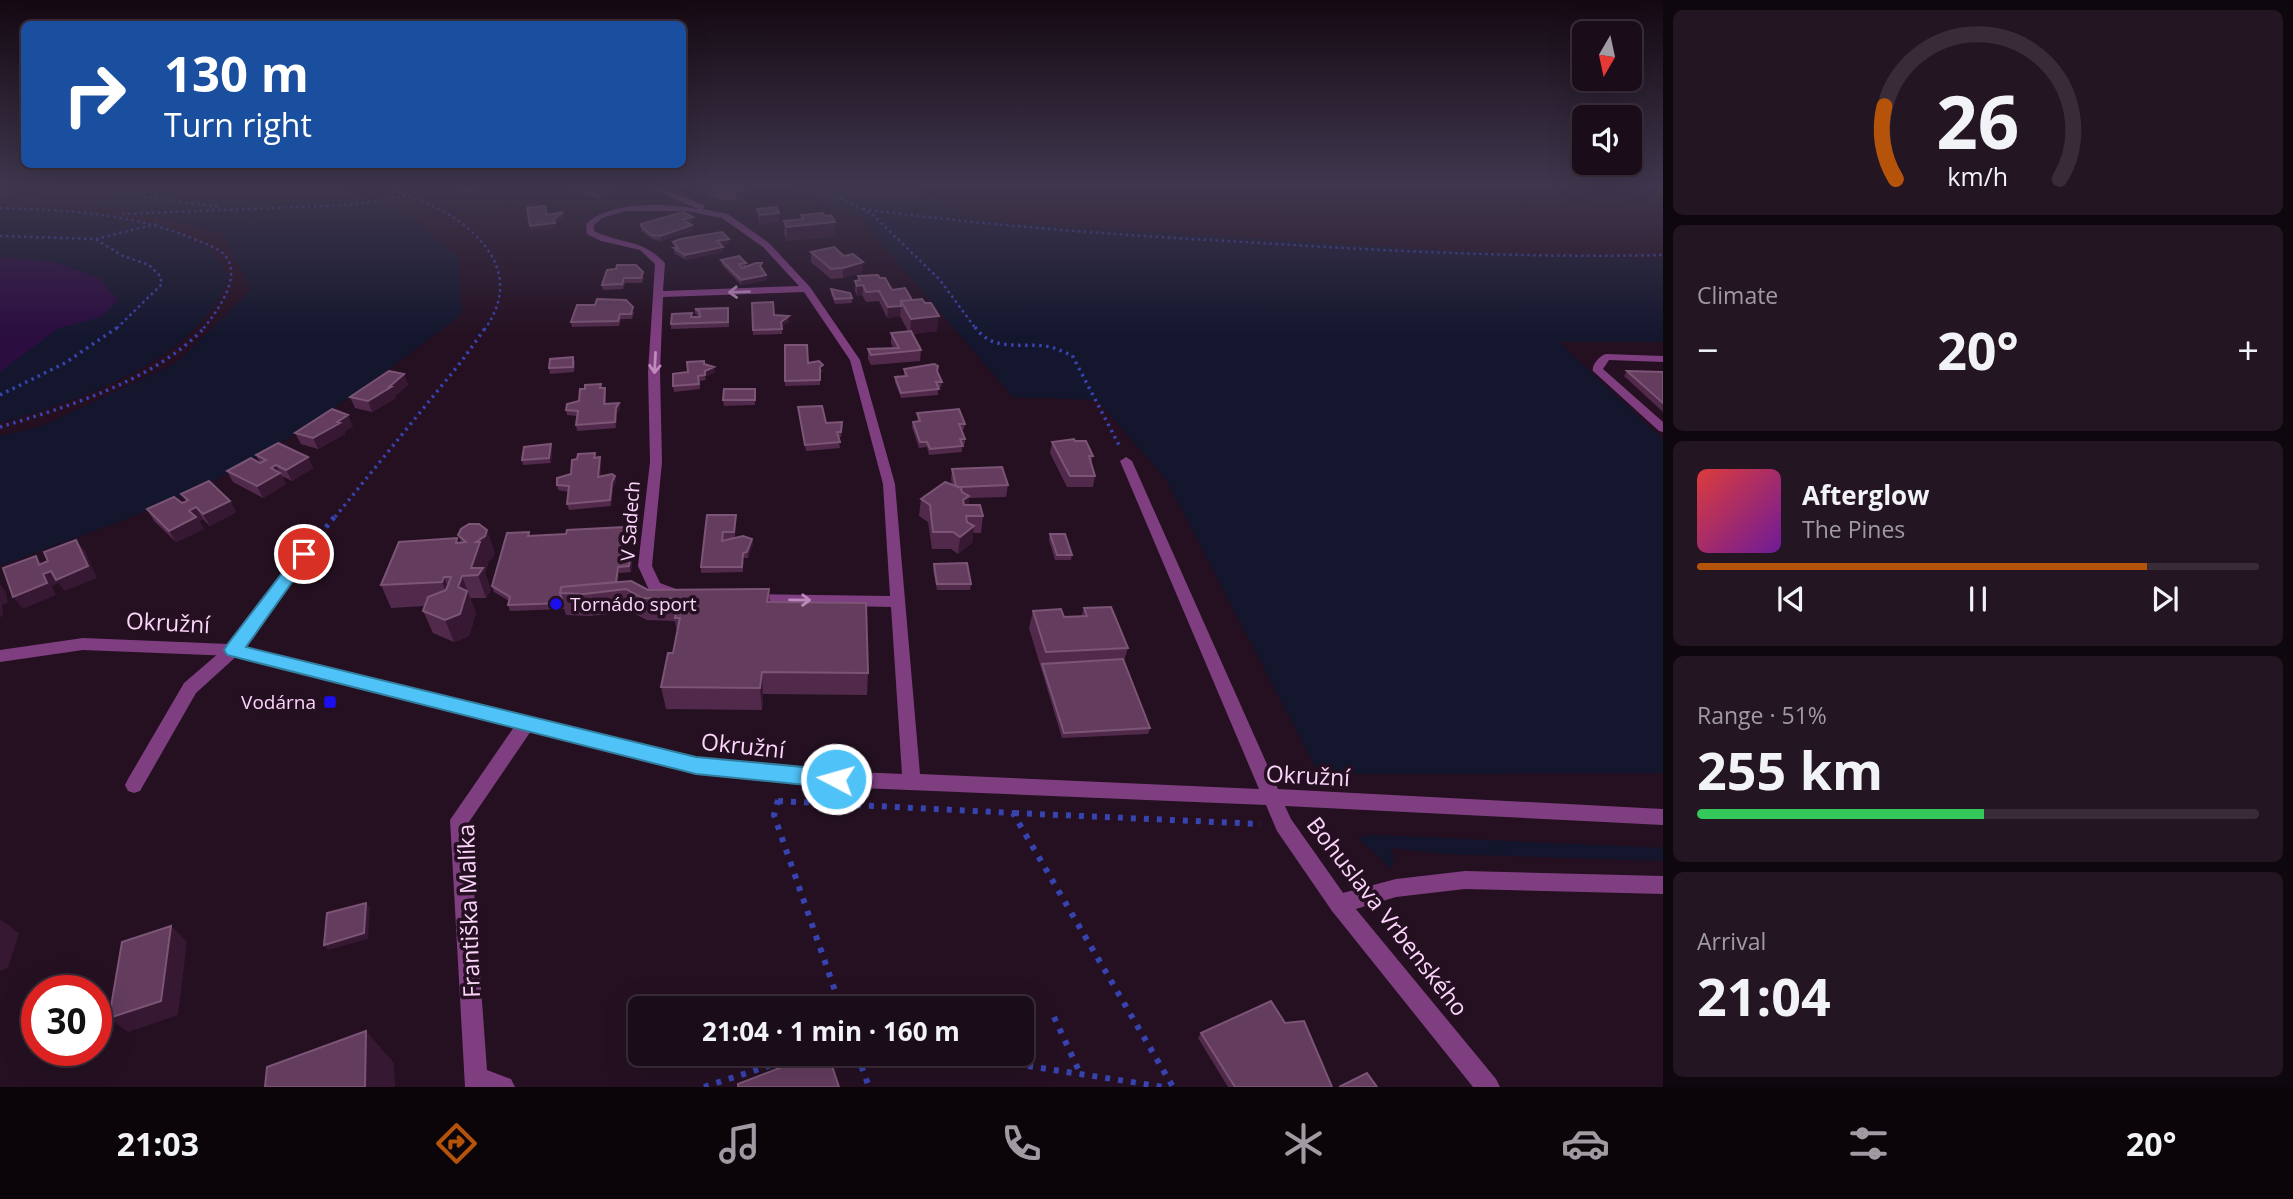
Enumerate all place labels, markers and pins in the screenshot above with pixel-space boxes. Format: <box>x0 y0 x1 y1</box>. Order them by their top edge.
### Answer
pin <box>274 524 334 584</box>
place label: Tornádo sport <box>570 591 697 617</box>
marker: Tornádo sport <box>548 596 564 612</box>
place label: Vodárna <box>241 689 316 715</box>
marker: Vodárna <box>322 694 338 710</box>

